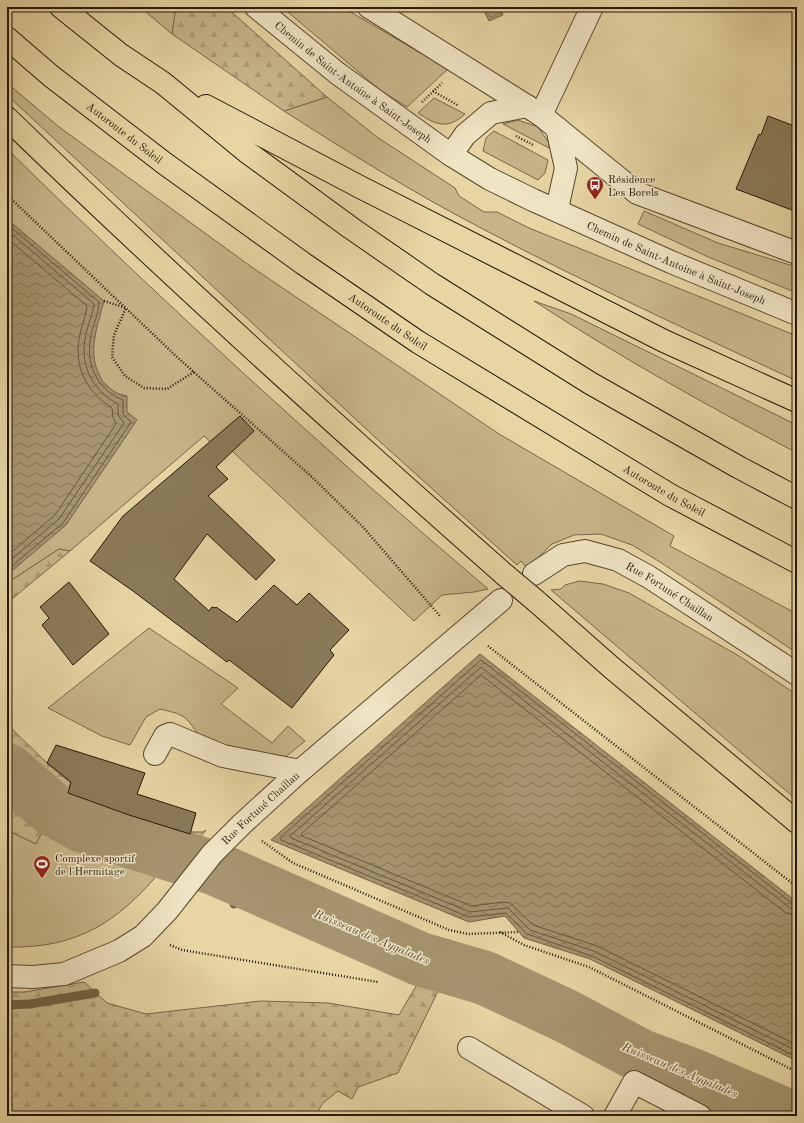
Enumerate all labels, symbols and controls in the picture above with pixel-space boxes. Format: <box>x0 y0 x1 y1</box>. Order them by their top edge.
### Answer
street label: Chemin de Saint-Antoine à Saint-Joseph <box>272 20 433 146</box>
street label: Autoroute du Soleil <box>84 101 164 166</box>
bus stop icon: Résidence Les Borels <box>585 175 605 200</box>
place label: Résidence Les Borels <box>608 175 659 199</box>
street label: Chemin de Saint-Antoine à Saint-Joseph <box>585 221 767 307</box>
street label: Autoroute du Soleil <box>346 292 428 353</box>
street label: Autoroute du Soleil <box>621 464 706 519</box>
street label: Rue Fortuné Chaillan <box>623 561 715 625</box>
street label: Rue Fortuné Chaillan <box>220 770 302 848</box>
sports icon: Complexe sportif de l'Hermitage <box>32 854 52 879</box>
place label: Complexe sportif de l'Hermitage <box>55 854 135 878</box>
water label: Ruisseau des Aygalades <box>311 908 431 968</box>
water label: Ruisseau des Aygalades <box>619 1041 739 1101</box>

